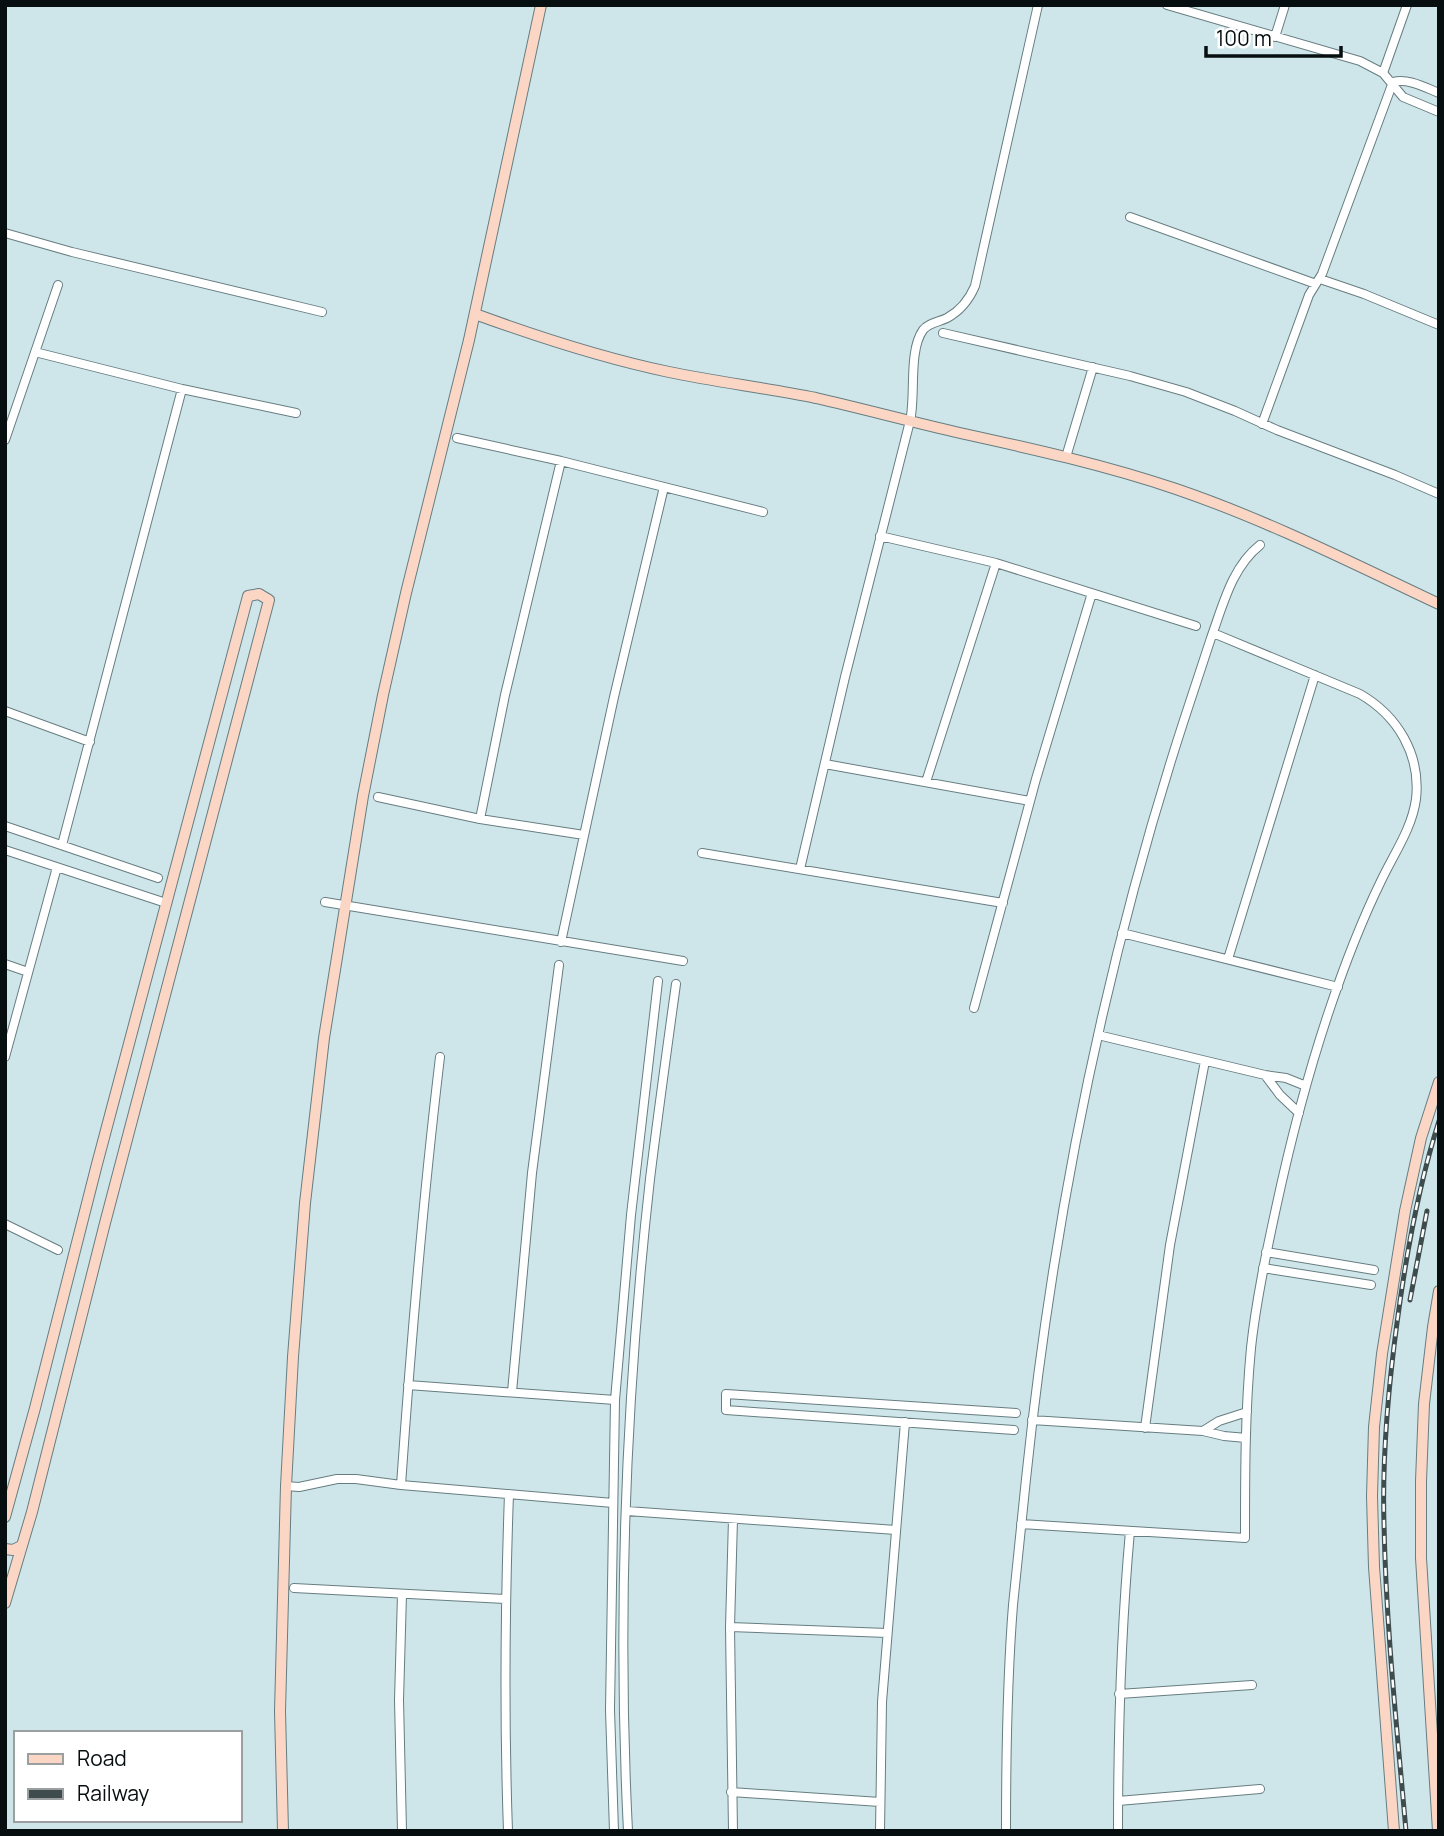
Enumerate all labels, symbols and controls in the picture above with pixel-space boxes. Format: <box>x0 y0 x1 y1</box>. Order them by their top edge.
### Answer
scale bar <box>1206 14 1341 58</box>
text: 100 m <box>1216 24 1272 52</box>
legend <box>14 1731 242 1822</box>
text: Road <box>77 1744 127 1772</box>
text: Railway <box>77 1779 149 1807</box>

